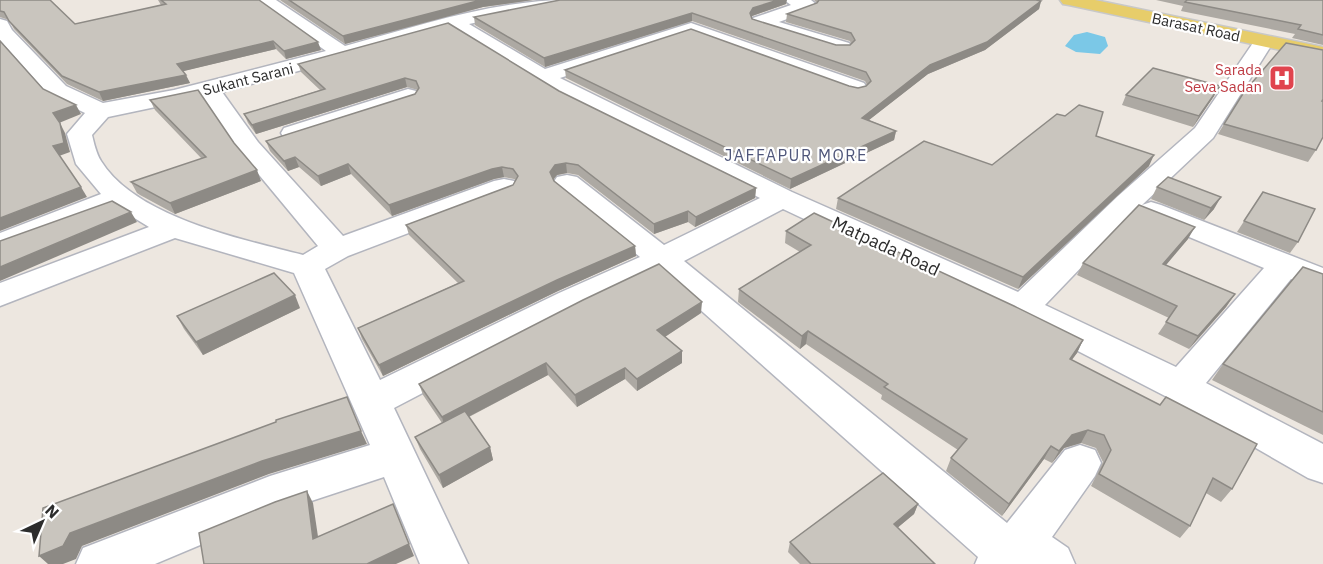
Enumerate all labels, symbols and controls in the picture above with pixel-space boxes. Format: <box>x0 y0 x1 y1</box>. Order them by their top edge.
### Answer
street label: Barasat Road <box>1150 8 1242 46</box>
street label: Sukant Sarani <box>201 59 295 99</box>
place label: Sarada Seva Sadan <box>1184 60 1262 96</box>
hospital icon: Sarada Seva Sadan <box>1267 63 1297 93</box>
district label: JAFFAPUR MORE <box>724 145 868 165</box>
street label: Matpada Road <box>828 211 944 281</box>
north arrow <box>12 492 72 552</box>
text: N <box>41 500 64 522</box>

